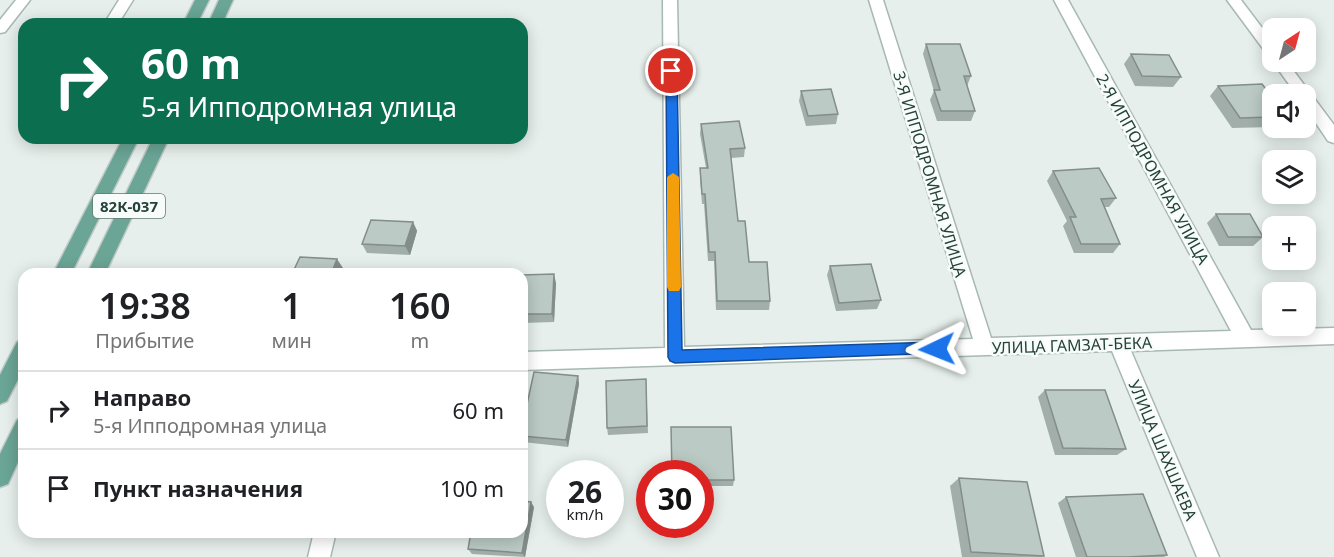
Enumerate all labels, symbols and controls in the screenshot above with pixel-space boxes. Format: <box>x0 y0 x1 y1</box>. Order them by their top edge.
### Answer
north arrow <box>1262 18 1316 72</box>
map controls <box>1262 18 1316 336</box>
text: 60 m <box>141 34 241 91</box>
icon: right <box>42 42 120 120</box>
pin <box>645 45 696 96</box>
icon: arrive <box>654 54 687 87</box>
street label: 3-Я ИППОДРОМНАЯ УЛИЦА <box>888 68 972 281</box>
street label: 2-Я ИППОДРОМНАЯ УЛИЦА <box>1091 70 1215 269</box>
button: sound <box>1262 84 1316 138</box>
text: 5-я Ипподромная улица <box>141 88 457 125</box>
button: layers <box>1262 150 1316 204</box>
road number: 82К-037 <box>93 194 165 218</box>
button: + <box>1262 216 1316 270</box>
text: 19:38 <box>99 281 191 330</box>
text: 1 <box>281 281 302 330</box>
text: 160 <box>389 281 451 330</box>
button: − <box>1262 282 1316 336</box>
position arrow <box>905 317 969 381</box>
text: Прибытие <box>95 327 194 354</box>
text: мин <box>272 327 312 354</box>
text: m <box>410 327 429 354</box>
street label: УЛИЦА ГАМЗАТ-БЕКА <box>992 331 1153 359</box>
street label: УЛИЦА ШАХШАЕВА <box>1124 377 1203 524</box>
text: Направо <box>93 382 191 412</box>
icon: right <box>42 394 75 427</box>
text: 60 m <box>453 395 504 425</box>
text: 5-я Ипподромная улица <box>93 412 327 439</box>
speed limit sign: 30 <box>636 460 714 538</box>
text: 26 <box>568 471 602 512</box>
icon: arrive <box>42 472 75 505</box>
text: Пункт назначения <box>93 473 303 503</box>
text: 100 m <box>440 473 504 503</box>
text: km/h <box>567 504 603 524</box>

